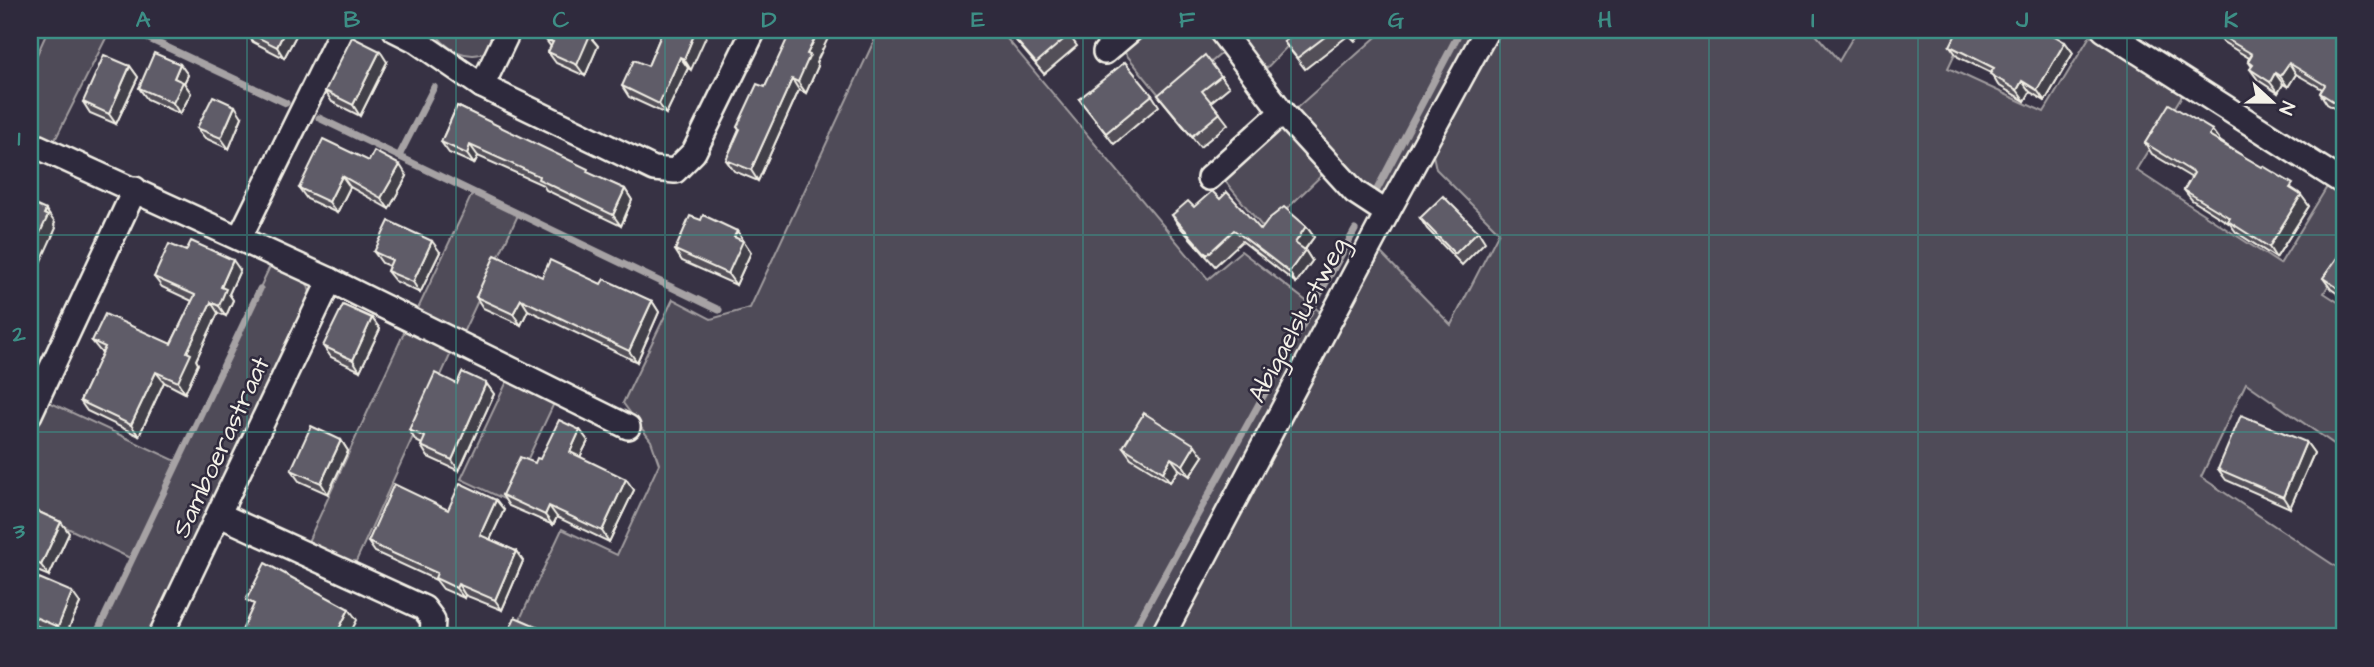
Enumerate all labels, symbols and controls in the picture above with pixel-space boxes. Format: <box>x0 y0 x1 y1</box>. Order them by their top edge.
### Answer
text: A <box>136 4 151 36</box>
text: B <box>344 4 361 36</box>
text: C <box>553 4 570 36</box>
text: D <box>762 4 777 36</box>
text: E <box>971 4 985 36</box>
text: F <box>1179 4 1196 36</box>
text: G <box>1388 4 1404 36</box>
text: H <box>1598 4 1612 36</box>
text: I <box>1811 4 1815 36</box>
text: J <box>2015 4 2029 36</box>
text: K <box>2224 4 2239 36</box>
north arrow <box>2238 66 2308 136</box>
text: N <box>2272 97 2301 118</box>
text: 1 <box>18 122 21 154</box>
street label: Abigaelslustweg <box>1239 231 1358 410</box>
text: 2 <box>11 318 26 350</box>
street label: Samboerastraat <box>163 350 279 543</box>
text: 3 <box>12 515 25 547</box>

